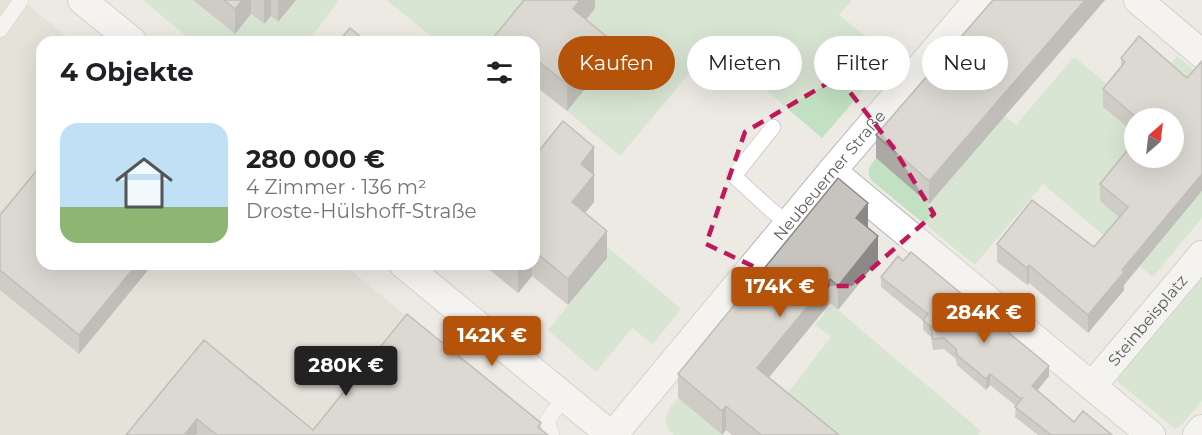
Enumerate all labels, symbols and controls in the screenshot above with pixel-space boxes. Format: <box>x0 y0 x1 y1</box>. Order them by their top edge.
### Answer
chip: Kaufen <box>558 36 675 90</box>
chip: Mieten <box>687 36 802 90</box>
chip: Filter <box>814 36 910 90</box>
chip: Neu <box>922 36 1008 90</box>
text: 4 Objekte <box>60 56 194 88</box>
icon: filters <box>483 56 516 89</box>
street label: Neubeuerner Straße <box>769 106 889 244</box>
north arrow <box>1124 108 1184 168</box>
map controls <box>1124 108 1184 168</box>
text: 280 000 € <box>246 143 385 175</box>
icon: home <box>108 147 180 219</box>
text: 4 Zimmer · 136 m² <box>246 175 427 199</box>
text: Droste-Hülshoff-Straße <box>246 199 477 223</box>
pin: 174K € <box>731 267 829 318</box>
street label: Steinbeisplatz <box>1104 271 1191 369</box>
text: 174K € <box>745 274 815 298</box>
pin: 284K € <box>935 293 1033 344</box>
text: 284K € <box>946 300 1022 324</box>
pin: 142K € <box>443 316 541 367</box>
text: 142K € <box>457 323 527 347</box>
pin: 280K € <box>297 346 395 397</box>
text: 280K € <box>308 353 384 377</box>

